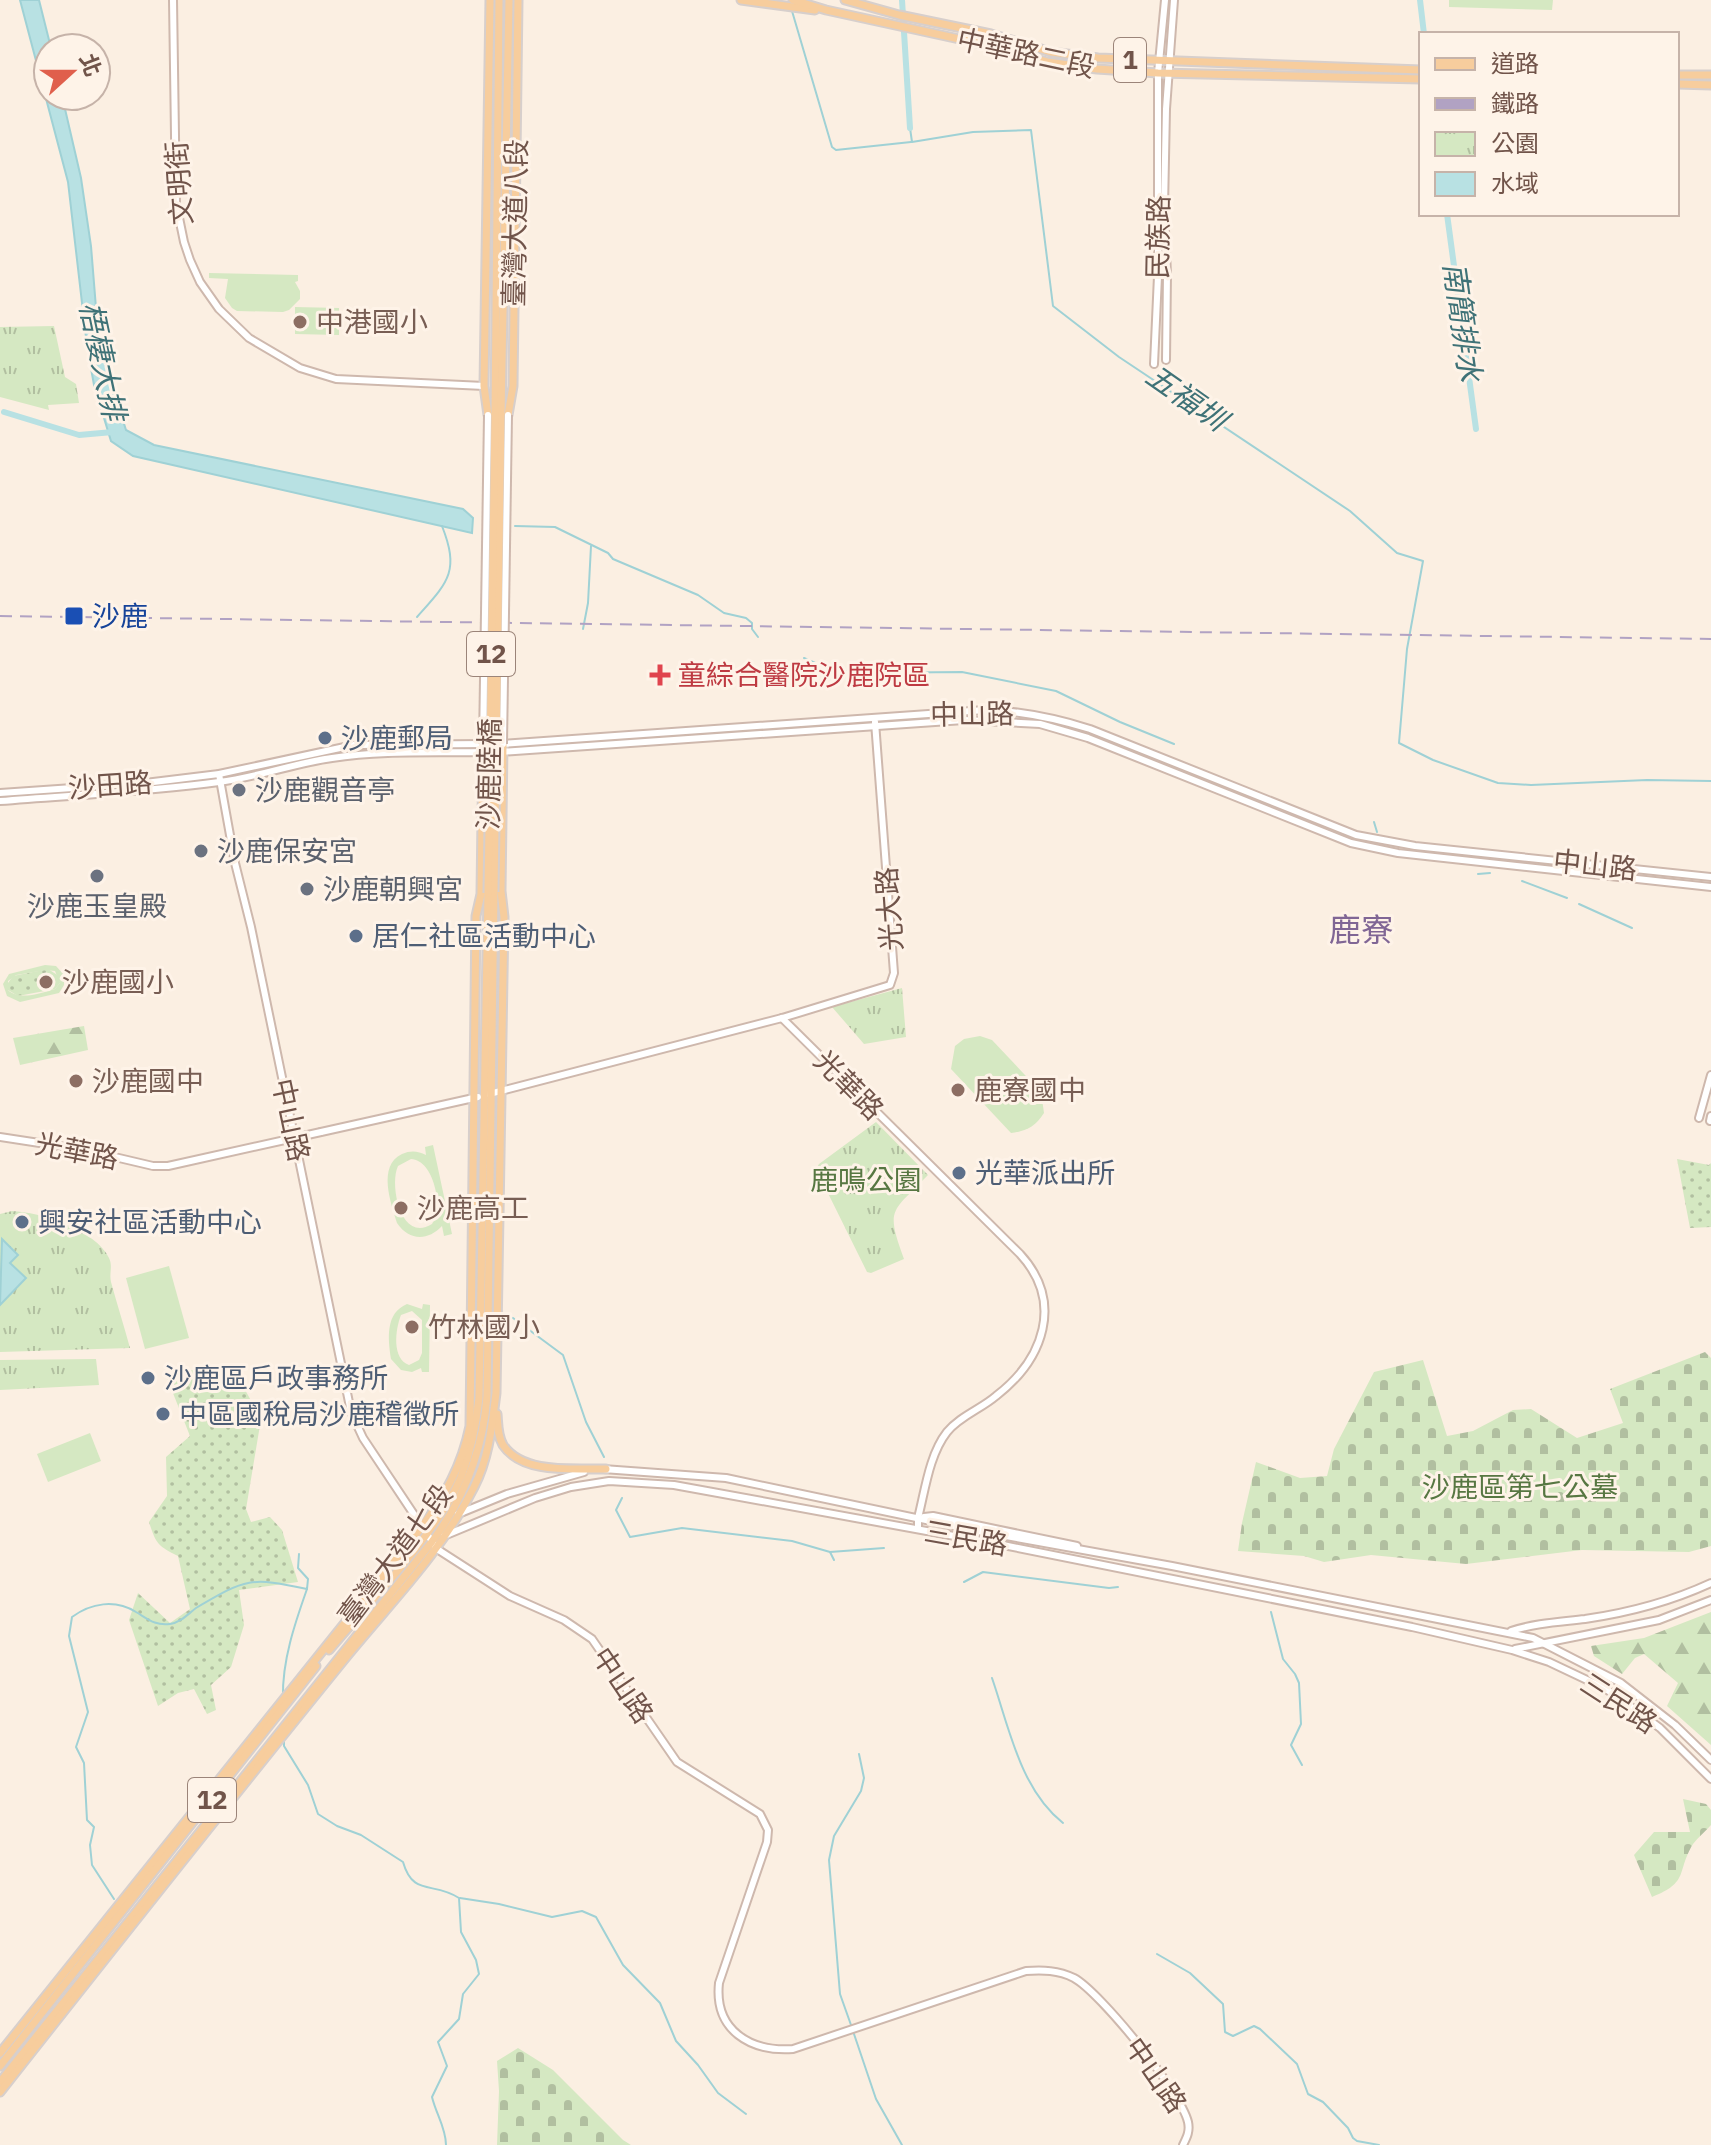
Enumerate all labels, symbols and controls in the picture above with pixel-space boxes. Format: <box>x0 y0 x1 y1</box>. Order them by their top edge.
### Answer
street label: 中華路二段 <box>954 20 1098 85</box>
north arrow <box>32 32 112 112</box>
legend <box>1419 32 1679 216</box>
road number: 1 <box>1114 38 1146 82</box>
text: 道路 <box>1491 47 1539 79</box>
text: 北 <box>74 49 109 80</box>
text: 鐵路 <box>1491 87 1539 119</box>
text: 公園 <box>1491 127 1539 159</box>
street label: 臺灣大道八段 <box>495 139 534 307</box>
street label: 文明街 <box>157 140 200 226</box>
text: 水域 <box>1491 167 1539 199</box>
street label: 民族路 <box>1138 195 1177 279</box>
water label: 南簡排水 <box>1436 260 1491 386</box>
water label: 梧棲大排 <box>72 298 136 427</box>
place label: 中港國小 <box>316 303 428 340</box>
marker: 中港國小 <box>291 313 309 331</box>
water label: 五福圳 <box>1139 355 1238 441</box>
place label: 沙鹿 <box>92 597 148 634</box>
marker: 沙鹿 <box>63 605 85 627</box>
road number: 12 <box>467 632 515 676</box>
place label: 童綜合醫院沙鹿院區 <box>678 656 930 693</box>
marker: 童綜合醫院沙鹿院區 <box>649 664 671 686</box>
street label: 中山路 <box>930 694 1014 733</box>
street label: 沙鹿陸橋 <box>469 718 508 830</box>
place label: 沙鹿郵局 <box>341 719 453 756</box>
marker: 沙鹿郵局 <box>316 729 334 747</box>
street label: 沙田路 <box>67 763 153 806</box>
place label: 沙鹿觀音亭 <box>255 771 395 808</box>
marker: 沙鹿觀音亭 <box>230 781 248 799</box>
place label: 沙鹿保安宮 <box>217 832 357 869</box>
marker: 沙鹿保安宮 <box>192 842 210 860</box>
street label: 中山路 <box>1551 842 1639 887</box>
street label: 光大路 <box>867 866 910 952</box>
marker: 沙鹿玉皇殿 <box>88 867 106 885</box>
place label: 沙鹿朝興宮 <box>323 870 463 907</box>
marker: 沙鹿朝興宮 <box>298 880 316 898</box>
place label: 沙鹿玉皇殿 <box>27 887 167 924</box>
district label: 鹿寮 <box>1329 908 1393 950</box>
place label: 居仁社區活動中心 <box>372 917 596 954</box>
marker: 居仁社區活動中心 <box>347 927 365 945</box>
place label: 沙鹿國小 <box>62 963 174 1000</box>
marker: 沙鹿國小 <box>37 973 55 991</box>
street label: 光華路 <box>807 1042 892 1127</box>
place label: 沙鹿國中 <box>92 1062 204 1099</box>
place label: 鹿寮國中 <box>974 1071 1086 1108</box>
marker: 沙鹿國中 <box>67 1072 85 1090</box>
street label: 中山路 <box>265 1075 318 1165</box>
marker: 鹿寮國中 <box>949 1081 967 1099</box>
street label: 光華路 <box>32 1124 122 1177</box>
place label: 光華派出所 <box>975 1154 1115 1191</box>
park label: 鹿鳴公園 <box>810 1161 922 1198</box>
marker: 光華派出所 <box>950 1164 968 1182</box>
place label: 沙鹿高工 <box>417 1189 529 1226</box>
marker: 沙鹿高工 <box>392 1199 410 1217</box>
place label: 興安社區活動中心 <box>38 1203 262 1240</box>
marker: 興安社區活動中心 <box>13 1213 31 1231</box>
place label: 竹林國小 <box>428 1308 540 1345</box>
marker: 竹林國小 <box>403 1318 421 1336</box>
place label: 沙鹿區戶政事務所 <box>164 1359 388 1396</box>
marker: 沙鹿區戶政事務所 <box>139 1369 157 1387</box>
place label: 中區國稅局沙鹿稽徵所 <box>179 1395 459 1432</box>
marker: 中區國稅局沙鹿稽徵所 <box>154 1405 172 1423</box>
park label: 沙鹿區第七公墓 <box>1422 1468 1618 1505</box>
street label: 臺灣大道七段 <box>329 1476 460 1633</box>
street label: 三民路 <box>922 1512 1011 1563</box>
street label: 中山路 <box>585 1640 662 1730</box>
street label: 三民路 <box>1574 1664 1665 1741</box>
road number: 12 <box>188 1778 236 1822</box>
street label: 中山路 <box>1117 2030 1196 2120</box>

